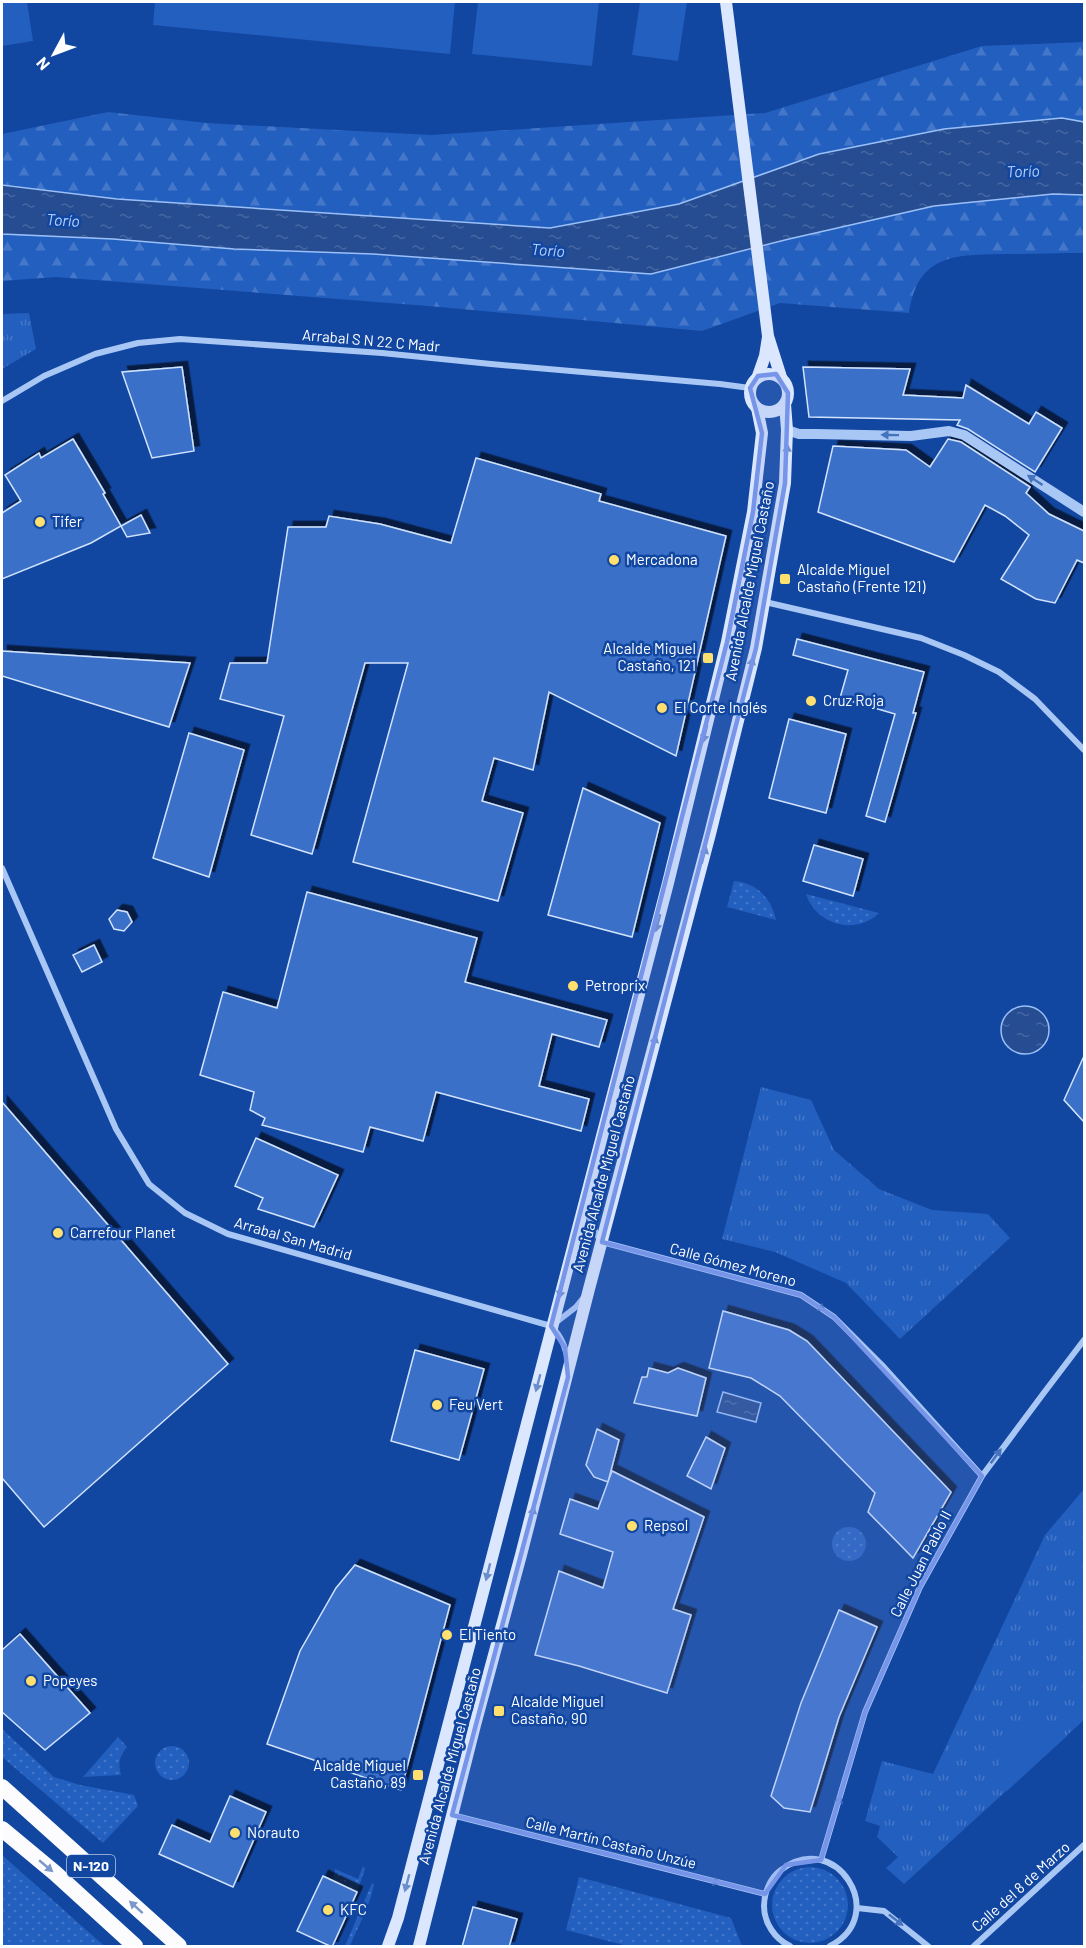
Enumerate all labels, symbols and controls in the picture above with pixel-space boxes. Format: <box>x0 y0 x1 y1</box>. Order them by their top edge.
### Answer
north arrow <box>24 24 84 84</box>
text: N <box>32 54 53 74</box>
water label: Torío <box>1006 160 1040 181</box>
water label: Torío <box>46 209 80 230</box>
water label: Torío <box>531 239 565 260</box>
street label: Arrabal S N 22 C Madr <box>302 325 441 355</box>
one-way arrow <box>881 430 900 440</box>
one-way arrow <box>782 444 791 463</box>
one-way arrow <box>1027 475 1043 486</box>
street label: Avenida Alcalde Miguel Castaño <box>721 479 777 682</box>
place label: Tifer <box>52 512 83 530</box>
marker: Tifer <box>33 515 47 529</box>
place label: Mercadona <box>626 550 698 568</box>
marker: Mercadona <box>607 553 621 567</box>
place label: Alcalde Miguel Castaño (Frente 121) <box>797 560 926 595</box>
marker: Alcalde Miguel Castaño (Frente 121) <box>778 572 792 586</box>
place label: Alcalde Miguel Castaño, 121 <box>603 639 696 674</box>
marker: Alcalde Miguel Castaño, 121 <box>701 651 715 665</box>
one-way arrow <box>747 657 757 675</box>
place label: Cruz Roja <box>823 691 884 709</box>
marker: Cruz Roja <box>804 694 818 708</box>
place label: El Corte Inglés <box>674 698 767 716</box>
marker: El Corte Inglés <box>655 701 669 715</box>
one-way arrow <box>699 724 709 743</box>
one-way arrow <box>700 846 709 864</box>
one-way arrow <box>653 914 662 932</box>
place label: Petroprix <box>585 976 645 994</box>
marker: Petroprix <box>566 979 580 993</box>
one-way arrow <box>650 1035 660 1053</box>
street label: Avenida Alcalde Miguel Castaño <box>568 1073 638 1274</box>
street label: Arrabal San Madrid <box>232 1213 354 1263</box>
place label: Carrefour Planet <box>70 1223 176 1241</box>
marker: Carrefour Planet <box>51 1226 65 1240</box>
street label: Calle Gómez Moreno <box>668 1238 798 1290</box>
one-way arrow <box>556 1281 565 1299</box>
one-way arrow <box>810 1300 826 1311</box>
one-way arrow <box>533 1375 542 1393</box>
place label: Feu Vert <box>449 1395 503 1413</box>
marker: Feu Vert <box>430 1398 444 1412</box>
one-way arrow <box>990 1449 1002 1464</box>
one-way arrow <box>527 1506 537 1524</box>
street label: Calle Juan Pablo II <box>886 1507 955 1620</box>
place label: Repsol <box>644 1516 688 1534</box>
marker: Repsol <box>625 1519 639 1533</box>
one-way arrow <box>482 1563 492 1581</box>
place label: El Tiento <box>459 1625 516 1643</box>
marker: El Tiento <box>440 1628 454 1642</box>
street label: Avenida Alcalde Miguel Castaño <box>414 1665 484 1866</box>
place label: Popeyes <box>43 1671 98 1689</box>
marker: Popeyes <box>24 1674 38 1688</box>
place label: Alcalde Miguel Castaño, 90 <box>511 1692 604 1727</box>
marker: Alcalde Miguel Castaño, 90 <box>492 1704 506 1718</box>
place label: Alcalde Miguel Castaño, 89 <box>313 1756 406 1791</box>
marker: Alcalde Miguel Castaño, 89 <box>411 1768 425 1782</box>
one-way arrow <box>834 1795 843 1813</box>
street label: Calle Martín Castaño Unzúe <box>524 1812 698 1872</box>
place label: Norauto <box>247 1823 300 1841</box>
marker: Norauto <box>228 1826 242 1840</box>
street label: Calle del 8 de Marzo <box>968 1837 1073 1935</box>
road number: N-120 <box>67 1855 115 1877</box>
one-way arrow <box>38 1859 53 1872</box>
one-way arrow <box>402 1874 411 1892</box>
one-way arrow <box>703 1876 722 1886</box>
place label: KFC <box>340 1900 367 1918</box>
one-way arrow <box>129 1901 144 1914</box>
marker: KFC <box>321 1903 335 1917</box>
one-way arrow <box>888 1913 903 1925</box>

